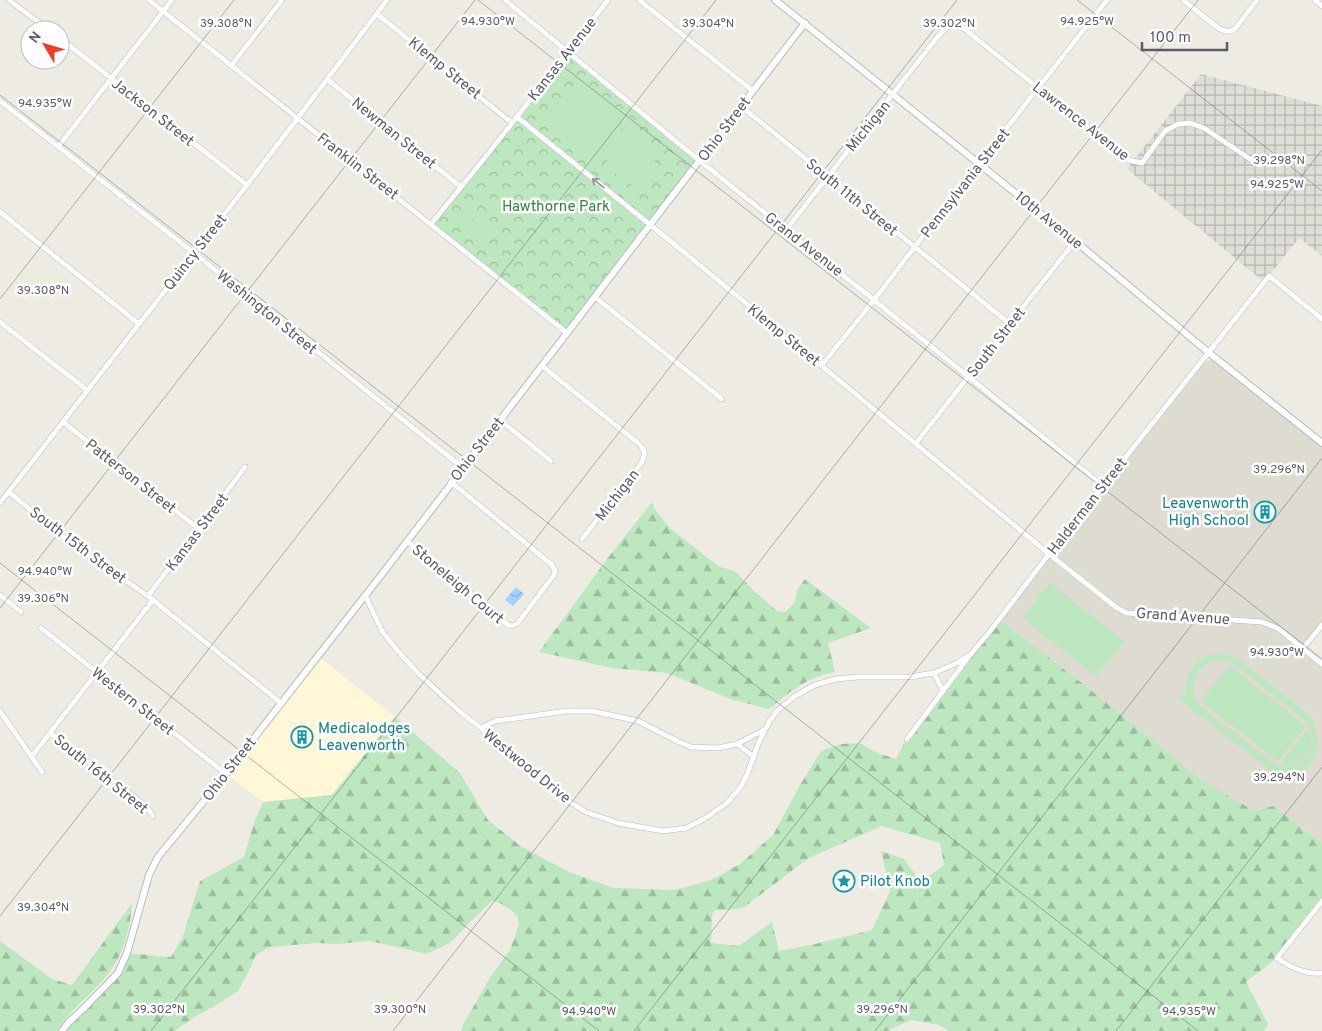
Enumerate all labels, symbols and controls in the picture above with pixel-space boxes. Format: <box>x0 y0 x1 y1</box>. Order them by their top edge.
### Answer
text: 94.930°W <box>461 14 515 30</box>
street label: Kansas Avenue <box>525 14 602 106</box>
text: 94.925°W <box>1060 14 1114 30</box>
text: 39.308°N <box>200 16 252 32</box>
text: 39.304°N <box>682 16 734 32</box>
text: 39.302°N <box>923 16 975 32</box>
north arrow <box>20 20 70 70</box>
scale bar <box>1142 20 1227 52</box>
text: N <box>26 29 46 47</box>
text: 100 m <box>1150 29 1191 48</box>
street label: Klemp Street <box>404 34 484 104</box>
street label: Jackson Street <box>107 75 197 151</box>
street label: Lawrence Avenue <box>1028 78 1132 166</box>
street label: Newman Street <box>347 94 439 174</box>
street label: Ohio Street <box>695 94 756 166</box>
text: 94.935°W <box>18 96 72 112</box>
street label: Michigan <box>843 97 896 157</box>
street label: Pennsylvania Street <box>917 125 1015 243</box>
street label: Franklin Street <box>312 129 402 205</box>
text: 39.298°N <box>1253 153 1305 169</box>
street label: South 11th Street <box>801 155 901 241</box>
text: 94.925°W <box>1250 177 1304 193</box>
one-way arrow <box>592 178 605 189</box>
street label: 10th Avenue <box>1010 188 1086 254</box>
park label: Hawthorne Park <box>502 198 610 217</box>
street label: Grand Avenue <box>760 209 846 282</box>
street label: Quincy Street <box>160 211 232 295</box>
street label: Washington Street <box>212 267 320 359</box>
text: 39.308°N <box>17 283 69 299</box>
street label: Klemp Street <box>743 301 823 371</box>
street label: South Street <box>964 304 1031 382</box>
street label: Ohio Street <box>447 414 509 486</box>
street label: Patterson Street <box>81 436 179 519</box>
street label: Halderman Street <box>1044 454 1132 559</box>
text: 39.296°N <box>1253 462 1305 478</box>
street label: Michigan <box>592 466 644 526</box>
street label: Kansas Street <box>163 490 234 576</box>
place label: Leavenworth High School <box>1162 495 1249 531</box>
building icon: Leavenworth High School <box>1253 500 1277 524</box>
street label: South 15th Street <box>25 504 129 589</box>
street label: Stoneleigh Court <box>407 541 507 629</box>
text: 94.940°W <box>18 564 72 580</box>
text: 39.306°N <box>17 591 69 607</box>
street label: Grand Avenue <box>1135 605 1230 630</box>
text: 94.930°W <box>1250 645 1304 661</box>
street label: Western Street <box>87 664 177 740</box>
place label: Medicalodges Leavenworth <box>318 720 410 756</box>
building icon: Medicalodges Leavenworth <box>290 725 314 749</box>
street label: Westwood Drive <box>478 726 574 808</box>
street label: South 16th Street <box>49 731 151 819</box>
street label: Ohio Street <box>199 734 261 806</box>
text: 39.294°N <box>1253 770 1305 786</box>
place icon: Pilot Knob <box>832 869 856 893</box>
place label: Pilot Knob <box>860 873 930 892</box>
text: 39.304°N <box>17 900 69 916</box>
text: 39.302°N <box>133 1002 185 1018</box>
text: 39.300°N <box>374 1002 426 1018</box>
text: 39.296°N <box>856 1002 908 1018</box>
text: 94.940°W <box>562 1004 616 1020</box>
text: 94.935°W <box>1162 1004 1216 1020</box>

